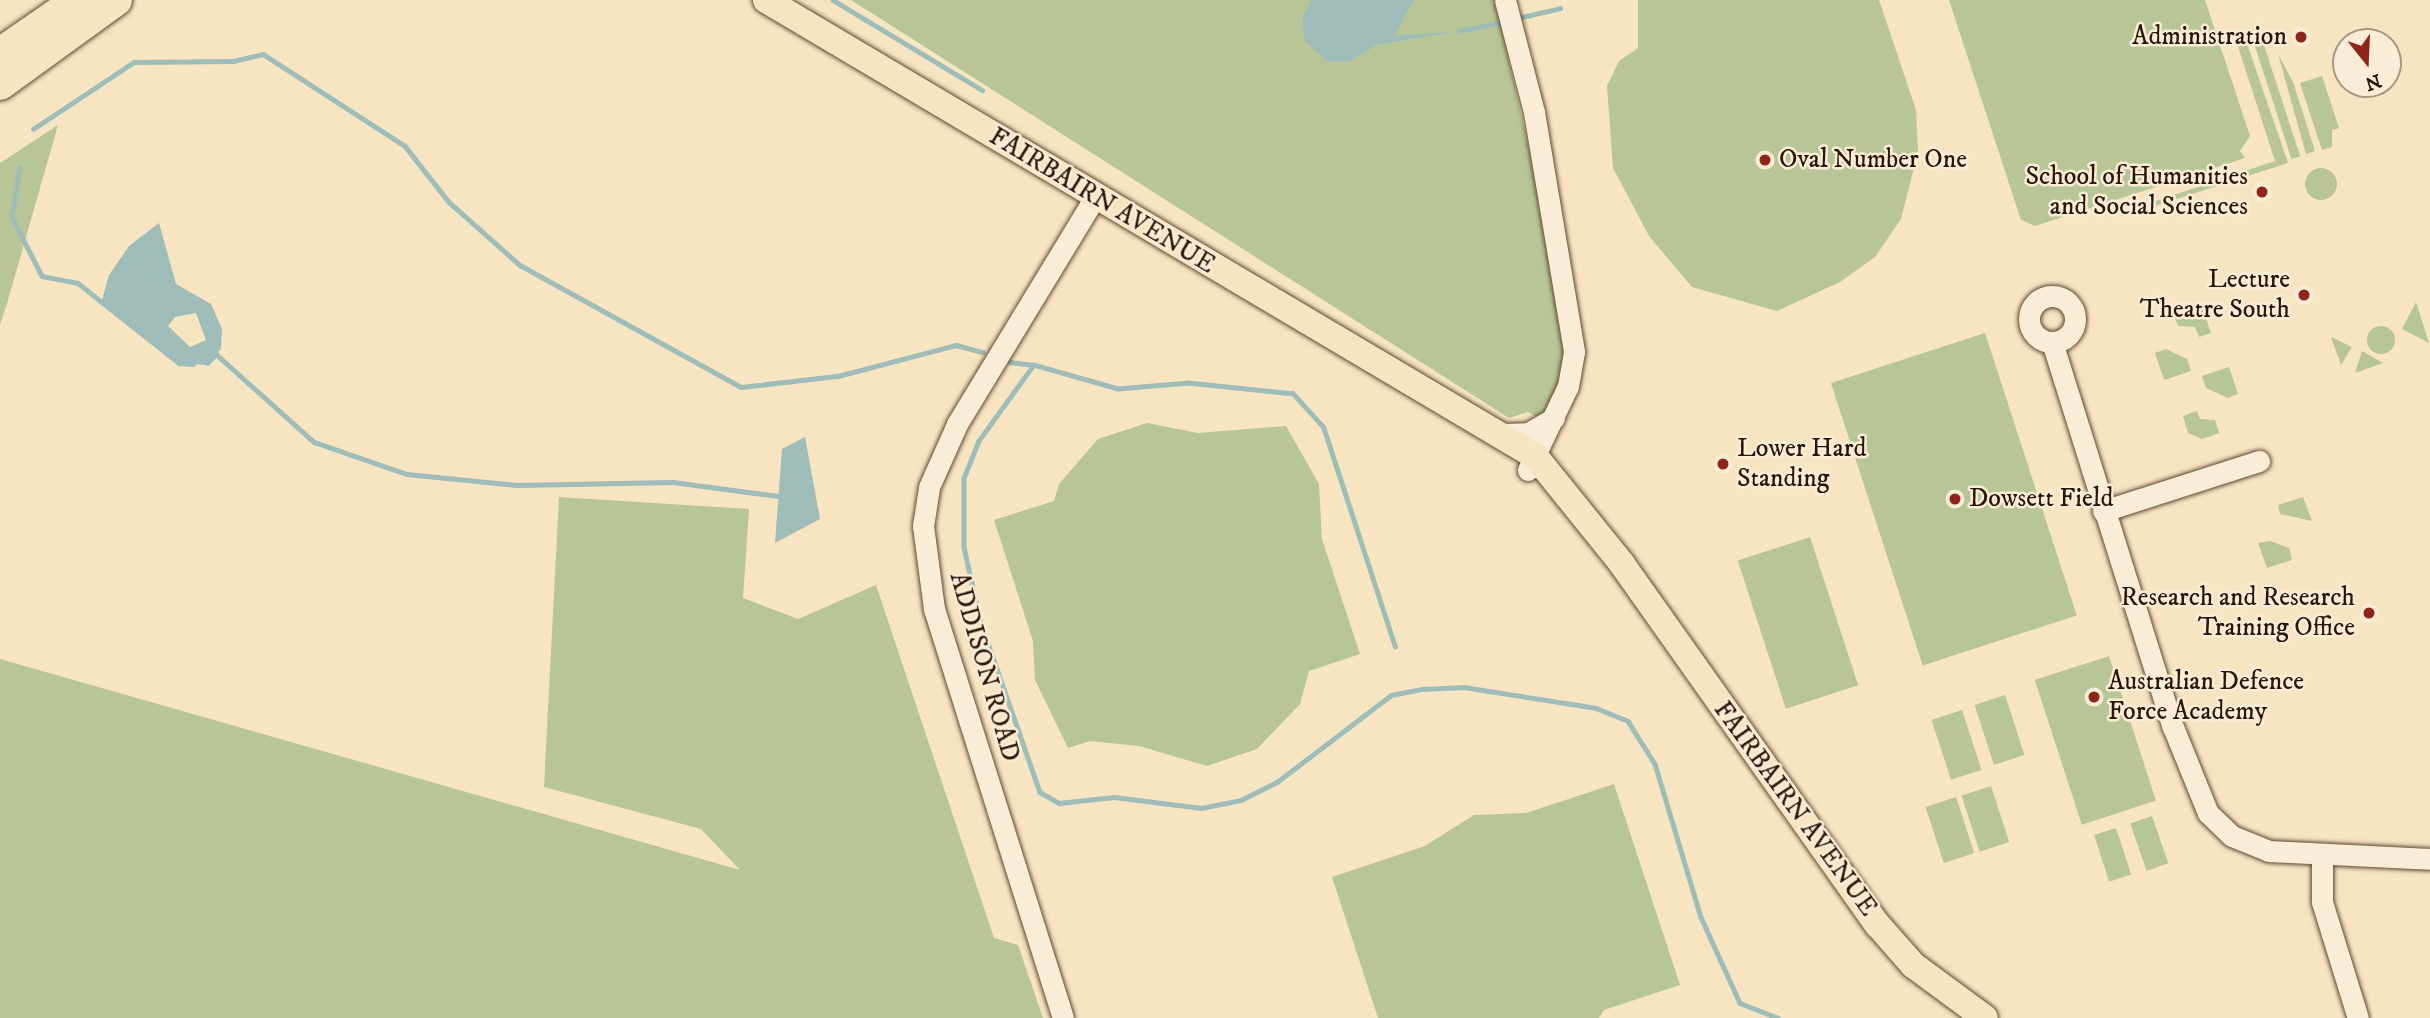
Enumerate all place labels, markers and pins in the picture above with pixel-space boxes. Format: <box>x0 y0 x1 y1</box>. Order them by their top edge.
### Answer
place label: Administration <box>2132 21 2287 53</box>
marker: Administration <box>2293 29 2309 45</box>
place label: Oval Number One <box>1779 144 1967 176</box>
marker: Oval Number One <box>1757 152 1773 168</box>
place label: School of Humanities and Social Sciences <box>2025 161 2248 222</box>
marker: School of Humanities and Social Sciences <box>2254 184 2270 200</box>
place label: Lecture Theatre South <box>2140 264 2290 326</box>
marker: Lecture Theatre South <box>2296 287 2312 303</box>
place label: Lower Hard Standing <box>1737 433 1866 494</box>
marker: Lower Hard Standing <box>1715 456 1731 472</box>
place label: Dowsett Field <box>1969 483 2113 515</box>
marker: Dowsett Field <box>1947 491 1963 507</box>
place label: Research and Research Training Office <box>2121 582 2355 644</box>
marker: Research and Research Training Office <box>2361 605 2377 621</box>
place label: Australian Defence Force Academy <box>2108 666 2304 728</box>
marker: Australian Defence Force Academy <box>2086 689 2102 705</box>

